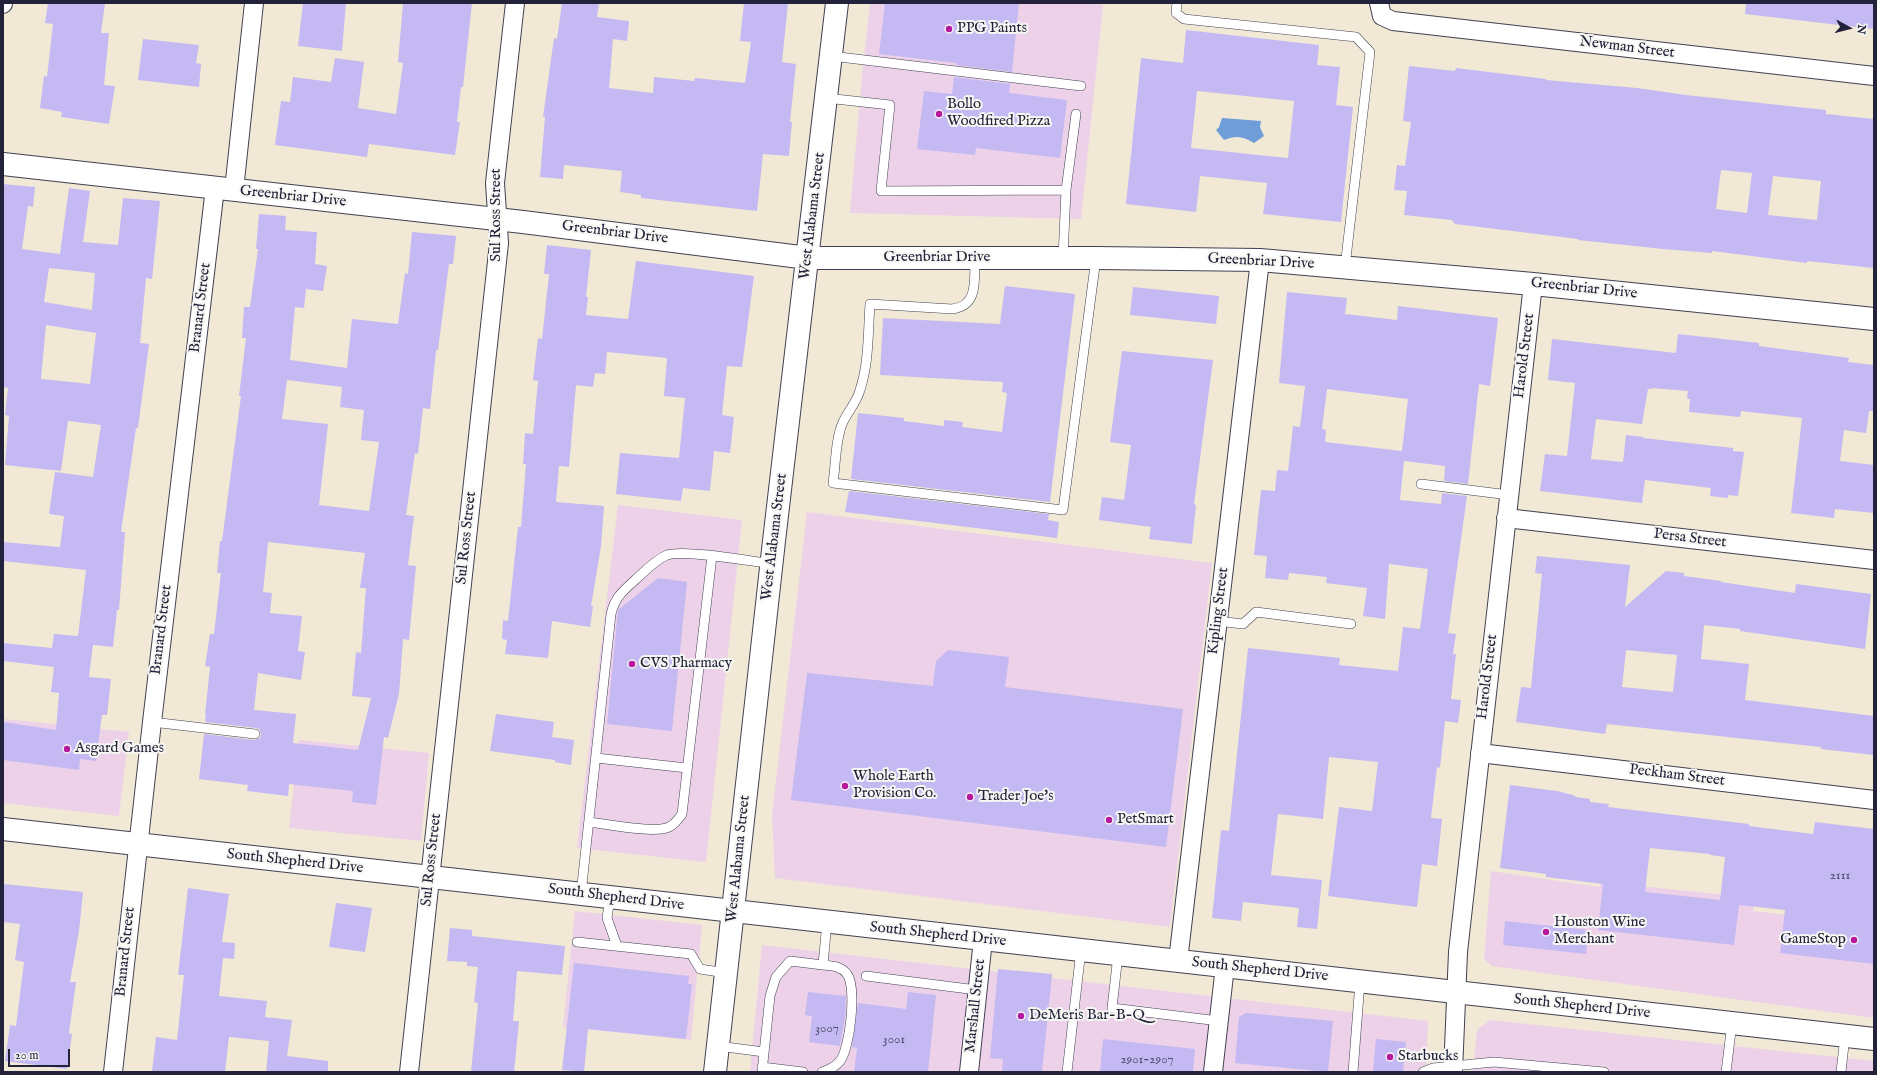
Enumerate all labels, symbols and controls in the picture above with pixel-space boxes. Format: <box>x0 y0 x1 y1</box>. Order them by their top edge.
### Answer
north arrow <box>1829 8 1869 48</box>
place label: PPG Paints <box>957 20 1027 38</box>
marker: PPG Paints <box>944 24 954 34</box>
text: N <box>1853 24 1868 35</box>
street label: Newman Street <box>1578 33 1676 63</box>
place label: Bollo Woodfired Pizza <box>947 96 1050 131</box>
marker: Bollo Woodfired Pizza <box>934 109 944 119</box>
street label: West Alabama Street <box>796 151 830 281</box>
street label: Sul Ross Street <box>488 168 506 262</box>
street label: Greenbriar Drive <box>239 182 347 212</box>
street label: Greenbriar Drive <box>561 218 669 248</box>
street label: Greenbriar Drive <box>884 249 990 267</box>
street label: Greenbriar Drive <box>1207 250 1315 274</box>
street label: Branard Street <box>187 262 215 354</box>
street label: Greenbriar Drive <box>1530 274 1638 304</box>
street label: Harold Street <box>1511 312 1539 400</box>
street label: West Alabama Street <box>758 472 792 602</box>
street label: Sul Ross Street <box>453 491 481 585</box>
street label: Persa Street <box>1653 526 1727 552</box>
street label: Kipling Street <box>1205 566 1233 656</box>
street label: Branard Street <box>148 584 176 676</box>
street label: Harold Street <box>1474 633 1502 721</box>
place label: CVS Pharmacy <box>640 655 732 673</box>
marker: CVS Pharmacy <box>627 659 637 669</box>
place label: Asgard Games <box>75 740 164 758</box>
marker: Asgard Games <box>62 744 72 754</box>
street label: Peckham Street <box>1628 761 1726 791</box>
place label: Whole Earth Provision Co. <box>853 768 936 803</box>
marker: Whole Earth Provision Co. <box>840 781 850 791</box>
place label: Trader Joe's <box>978 788 1053 806</box>
marker: Trader Joe's <box>965 792 975 802</box>
street label: West Alabama Street <box>723 794 755 924</box>
place label: PetSmart <box>1117 811 1174 829</box>
street label: Sul Ross Street <box>418 813 446 907</box>
marker: PetSmart <box>1104 815 1114 825</box>
street label: South Shepherd Drive <box>226 846 364 878</box>
house number: 2111 <box>1830 868 1850 884</box>
street label: South Shepherd Drive <box>547 881 685 915</box>
street label: Branard Street <box>112 906 140 998</box>
place label: Houston Wine Merchant <box>1554 914 1645 949</box>
street label: South Shepherd Drive <box>869 919 1007 951</box>
marker: Houston Wine Merchant <box>1541 927 1551 937</box>
place label: GameStop <box>1780 931 1846 949</box>
marker: GameStop <box>1849 935 1859 945</box>
street label: South Shepherd Drive <box>1191 954 1329 986</box>
street label: Marshall Street <box>962 958 990 1054</box>
street label: South Shepherd Drive <box>1513 991 1651 1023</box>
place label: DeMeris Bar-B-Q <box>1029 1007 1145 1025</box>
marker: DeMeris Bar-B-Q <box>1016 1011 1026 1021</box>
house number: 3007 <box>815 1021 839 1037</box>
house number: 3001 <box>883 1032 905 1048</box>
scale bar <box>10 1041 72 1067</box>
text: 20 m <box>15 1048 38 1063</box>
place label: Starbucks <box>1398 1048 1458 1066</box>
house number: 2901-2907 <box>1120 1052 1174 1068</box>
marker: Starbucks <box>1385 1052 1395 1062</box>

